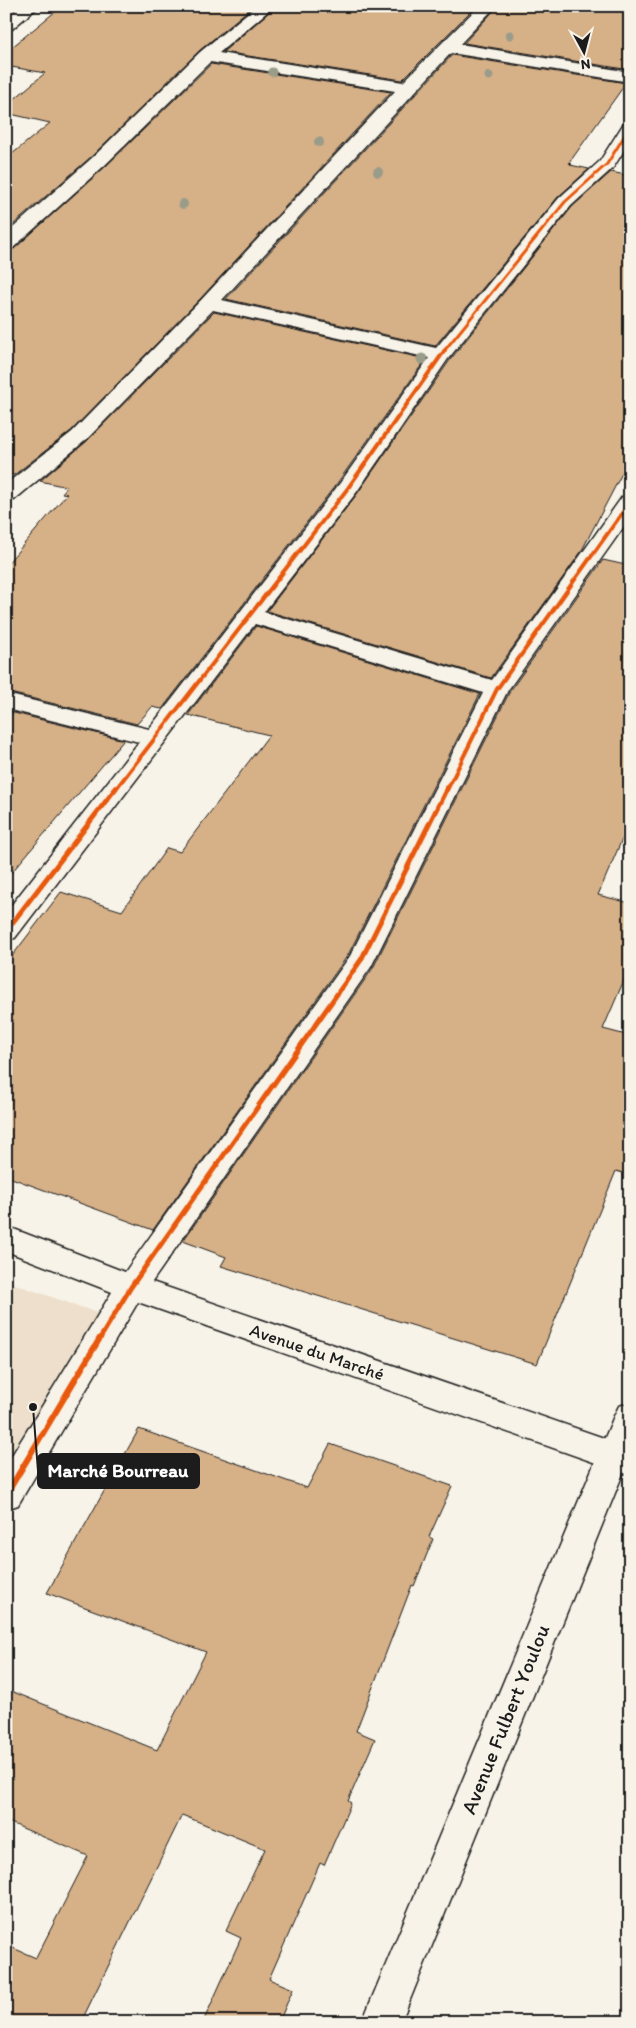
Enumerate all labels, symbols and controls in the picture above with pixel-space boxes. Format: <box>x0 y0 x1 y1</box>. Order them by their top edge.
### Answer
north arrow <box>558 28 608 78</box>
text: N <box>580 55 591 73</box>
street label: Avenue du Marché <box>247 1319 387 1385</box>
callout: Marché Bourreau <box>38 1454 199 1488</box>
text: Marché Bourreau <box>48 1459 189 1482</box>
street label: Avenue Fulbert Youlou <box>455 1620 555 1818</box>

